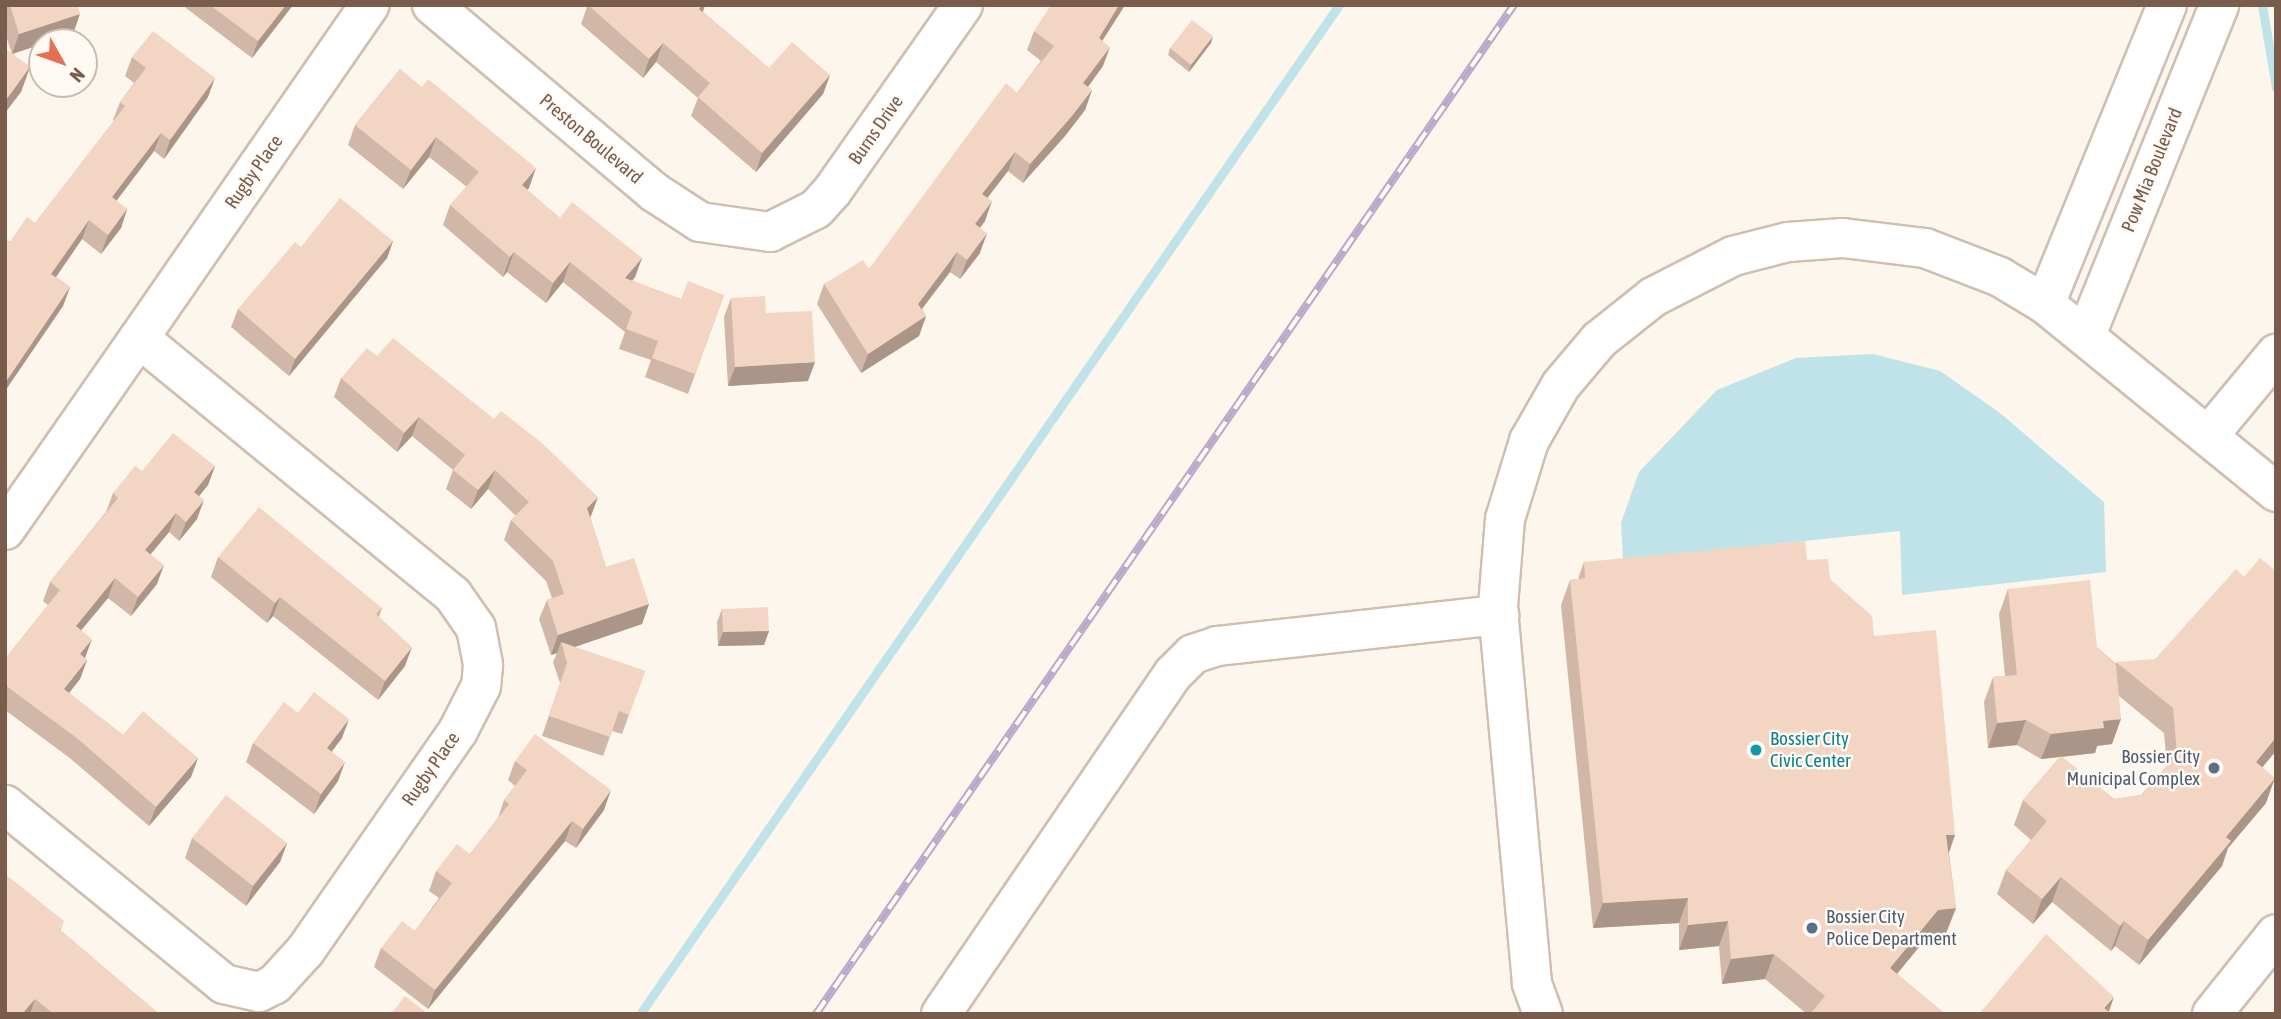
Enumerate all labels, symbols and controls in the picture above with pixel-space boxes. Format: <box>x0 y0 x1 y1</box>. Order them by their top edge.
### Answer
north arrow <box>28 28 98 98</box>
text: N <box>66 64 90 87</box>
street label: Preston Boulevard <box>535 89 647 189</box>
street label: Burns Drive <box>844 91 908 169</box>
street label: Pow Mia Boulevard <box>2117 105 2187 235</box>
street label: Rugby Place <box>220 131 288 213</box>
street label: Rugby Place <box>397 728 465 810</box>
place label: Bossier City Civic Center <box>1770 728 1851 772</box>
marker: Bossier City Civic Center <box>1748 742 1764 758</box>
place label: Bossier City Municipal Complex <box>2067 746 2200 790</box>
marker: Bossier City Municipal Complex <box>2206 760 2222 776</box>
place label: Bossier City Police Department <box>1826 906 1957 950</box>
marker: Bossier City Police Department <box>1804 920 1820 936</box>

